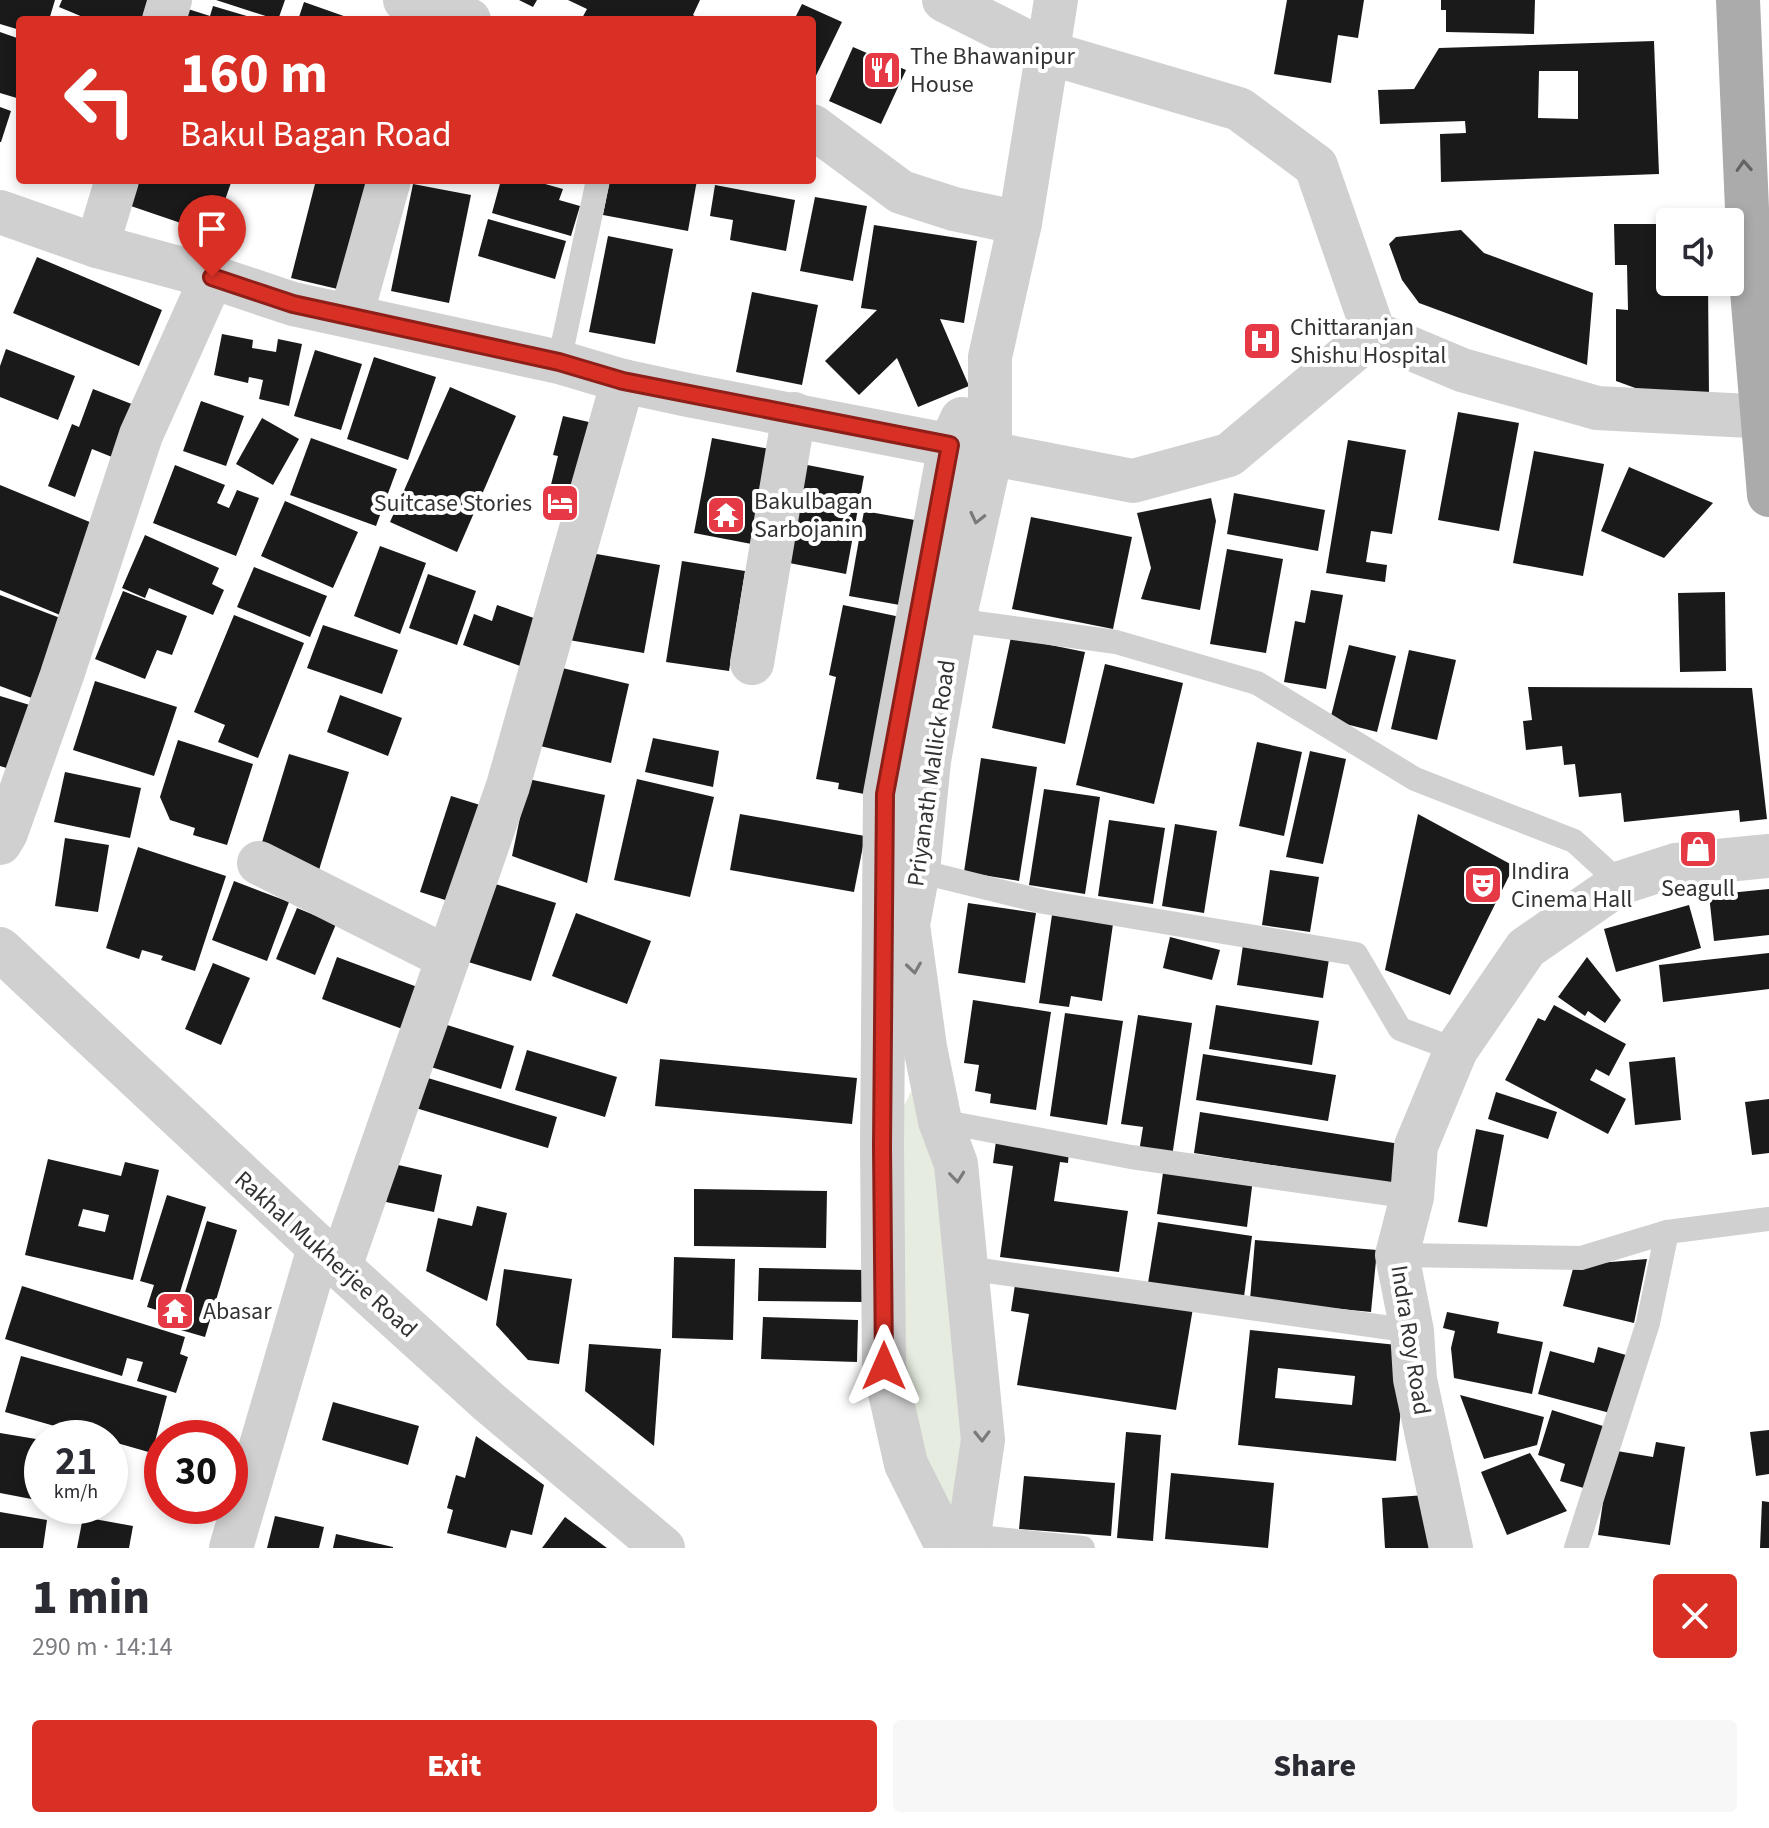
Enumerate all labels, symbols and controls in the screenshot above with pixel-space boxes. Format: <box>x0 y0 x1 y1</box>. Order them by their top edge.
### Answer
text: 160 m <box>180 35 328 114</box>
place label: The Bhawanipur House <box>910 39 1075 102</box>
icon: left <box>48 48 152 152</box>
restaurant icon: The Bhawanipur House <box>861 49 903 91</box>
text: Bakul Bagan Road <box>180 109 452 160</box>
one-way arrow <box>1736 159 1753 172</box>
pin <box>178 195 246 277</box>
icon: arrive <box>190 207 234 251</box>
map controls <box>1656 208 1744 296</box>
button: sound <box>1656 208 1744 296</box>
place label: Chittaranjan Shishu Hospital <box>1290 310 1446 373</box>
hospital icon: Chittaranjan Shishu Hospital <box>1241 320 1283 362</box>
hotel icon: Suitcase Stories <box>539 482 581 524</box>
place label: Bakulbagan Sarbojanin <box>754 484 873 547</box>
place label: Suitcase Stories <box>374 486 532 521</box>
temple icon: Bakulbagan Sarbojanin <box>705 494 747 536</box>
one-way arrow <box>969 511 986 525</box>
street label: Priyanath Mallick Road <box>898 658 965 889</box>
shop icon: Seagull <box>1677 828 1719 870</box>
place label: Indira Cinema Hall <box>1511 854 1632 917</box>
theatre icon: Indira Cinema Hall <box>1462 864 1504 906</box>
place label: Seagull <box>1661 871 1735 906</box>
one-way arrow <box>905 961 922 974</box>
street label: Rakhal Mukherjee Road <box>227 1163 425 1346</box>
one-way arrow <box>949 1171 966 1184</box>
street label: Indra Roy Road <box>1381 1263 1440 1418</box>
temple icon: Abasar <box>154 1290 196 1332</box>
place label: Abasar <box>203 1294 272 1329</box>
position arrow <box>842 1324 926 1408</box>
speed limit sign: 30 <box>144 1420 248 1524</box>
one-way arrow <box>973 1430 991 1442</box>
text: 21 <box>55 1433 97 1490</box>
text: km/h <box>54 1478 98 1506</box>
text: 1 min <box>32 1564 150 1632</box>
button: close <box>1653 1574 1737 1658</box>
text: 290 m · 14:14 <box>32 1628 173 1665</box>
button: Exit <box>32 1720 877 1812</box>
button: Share <box>893 1720 1737 1812</box>

